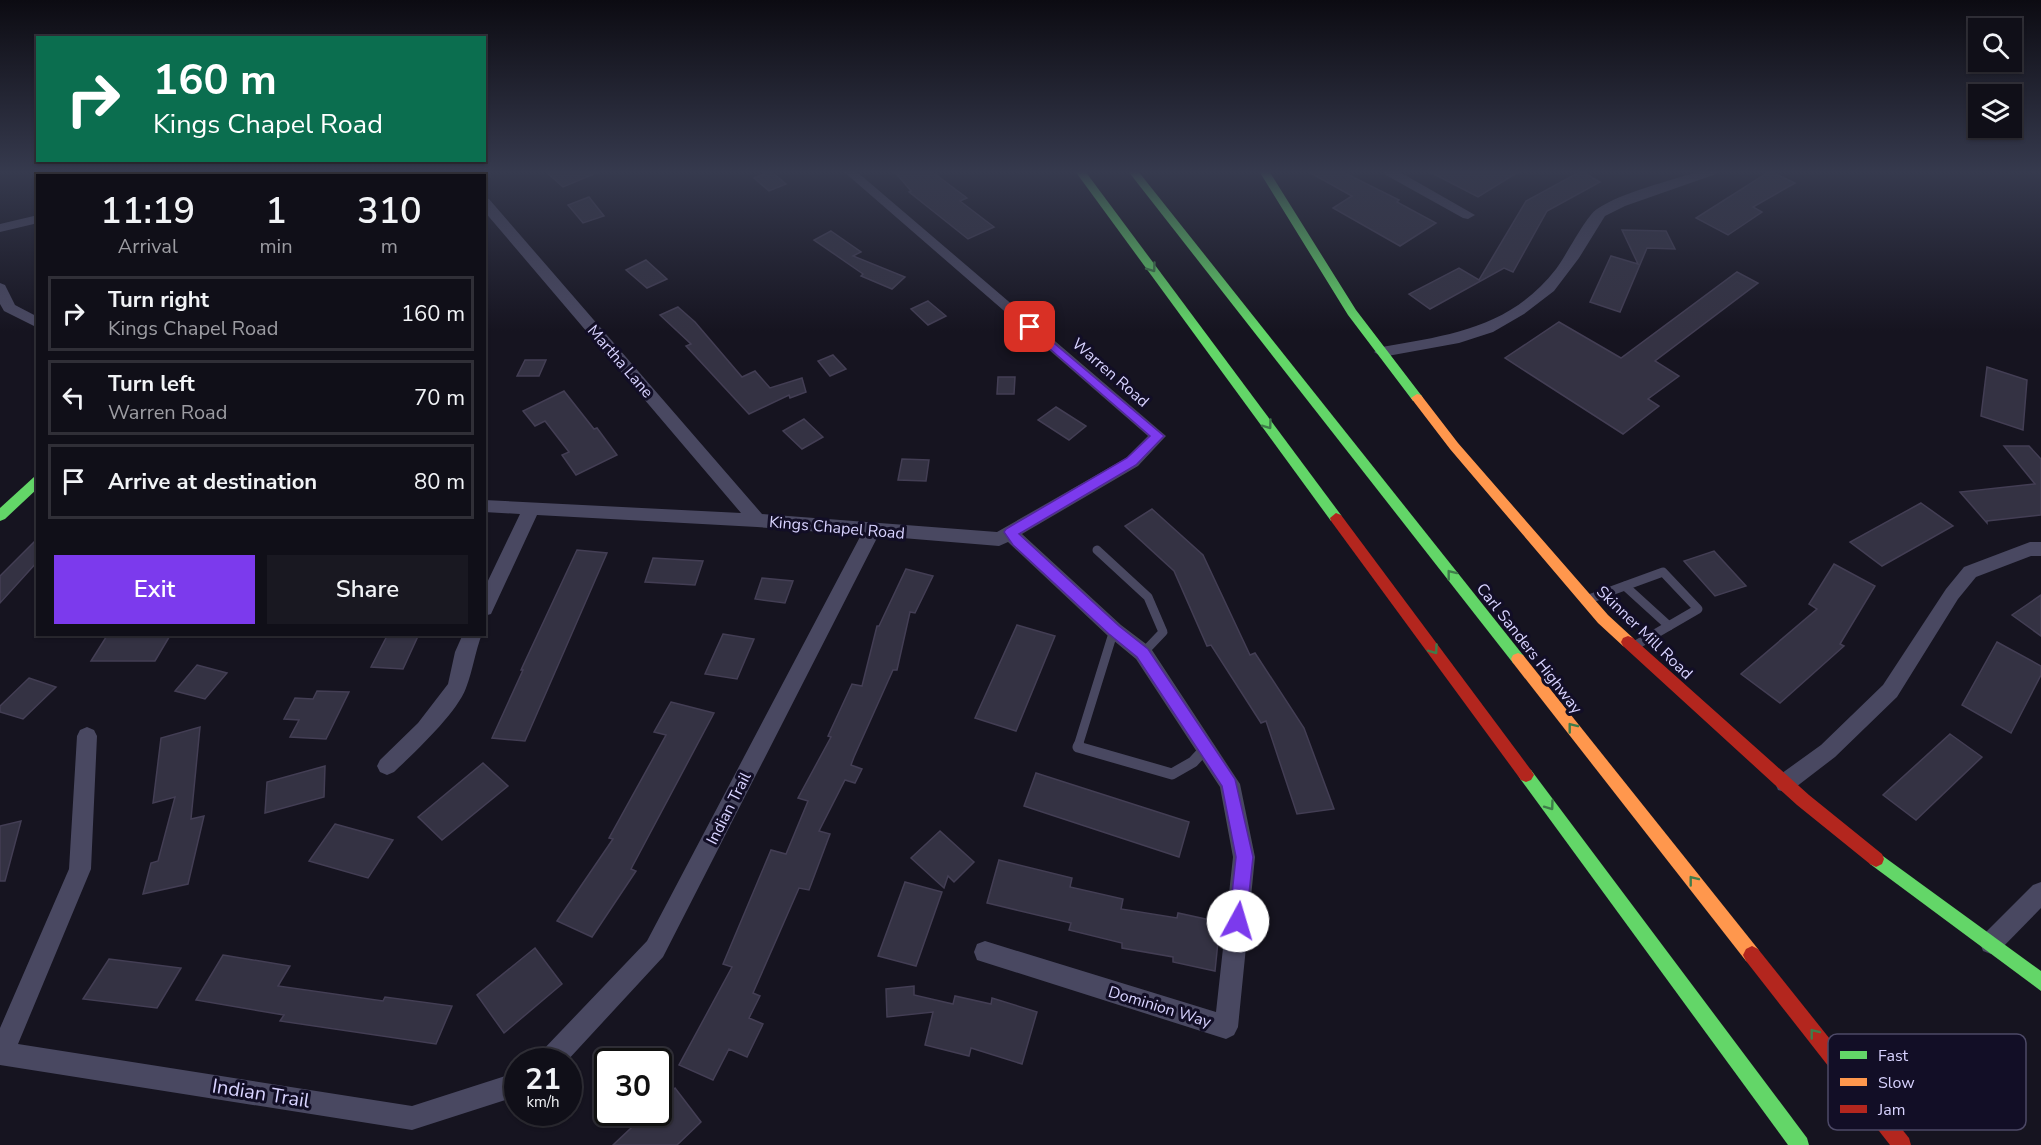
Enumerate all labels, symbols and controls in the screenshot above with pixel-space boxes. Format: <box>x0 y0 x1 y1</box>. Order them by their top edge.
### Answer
map controls <box>1968 18 2022 138</box>
button: search <box>1968 18 2022 72</box>
text: 160 m <box>153 52 277 109</box>
icon: right <box>54 60 132 138</box>
button: layers <box>1968 84 2022 138</box>
text: Kings Chapel Road <box>153 106 383 143</box>
text: 11:19 <box>100 187 195 236</box>
text: 1 <box>265 187 287 236</box>
text: 310 <box>357 187 422 236</box>
text: Arrival <box>118 233 178 260</box>
text: min <box>260 233 293 260</box>
text: m <box>381 233 398 260</box>
one-way arrow <box>1145 262 1156 273</box>
text: Turn right <box>108 285 209 315</box>
icon: right <box>57 297 90 330</box>
text: 160 m <box>401 299 465 329</box>
pin <box>1004 301 1055 352</box>
icon: arrive <box>1013 310 1046 343</box>
text: Kings Chapel Road <box>108 315 278 342</box>
street label: Martha Lane <box>582 320 658 403</box>
street label: Warren Road <box>1067 333 1154 412</box>
text: Turn left <box>108 369 195 399</box>
icon: left <box>57 381 90 414</box>
text: 70 m <box>414 383 465 413</box>
text: Warren Road <box>108 399 227 426</box>
one-way arrow <box>1261 419 1272 430</box>
icon: arrive <box>57 465 90 498</box>
text: Arrive at destination <box>108 467 317 497</box>
text: 80 m <box>414 467 465 497</box>
street label: Kings Chapel Road <box>768 511 906 545</box>
button: Exit <box>54 555 255 624</box>
button: Share <box>267 555 468 624</box>
one-way arrow <box>1448 570 1459 581</box>
street label: Carl Sanders Highway <box>1471 579 1588 719</box>
street label: Skinner Mill Road <box>1591 581 1697 684</box>
one-way arrow <box>1427 643 1438 654</box>
one-way arrow <box>1569 723 1580 734</box>
street label: Indian Trail <box>701 768 757 849</box>
one-way arrow <box>1543 800 1554 811</box>
one-way arrow <box>1689 876 1700 887</box>
position arrow <box>1206 889 1270 953</box>
street label: Dominion Way <box>1106 981 1215 1033</box>
one-way arrow <box>1810 1029 1821 1040</box>
legend <box>1828 1034 2026 1130</box>
text: Fast <box>1878 1045 1909 1067</box>
speed limit sign: 30 <box>594 1048 672 1126</box>
text: 21 <box>525 1059 561 1100</box>
street label: Indian Trail <box>210 1072 312 1115</box>
text: Slow <box>1878 1072 1915 1094</box>
text: km/h <box>526 1092 560 1112</box>
text: Jam <box>1877 1099 1905 1121</box>

